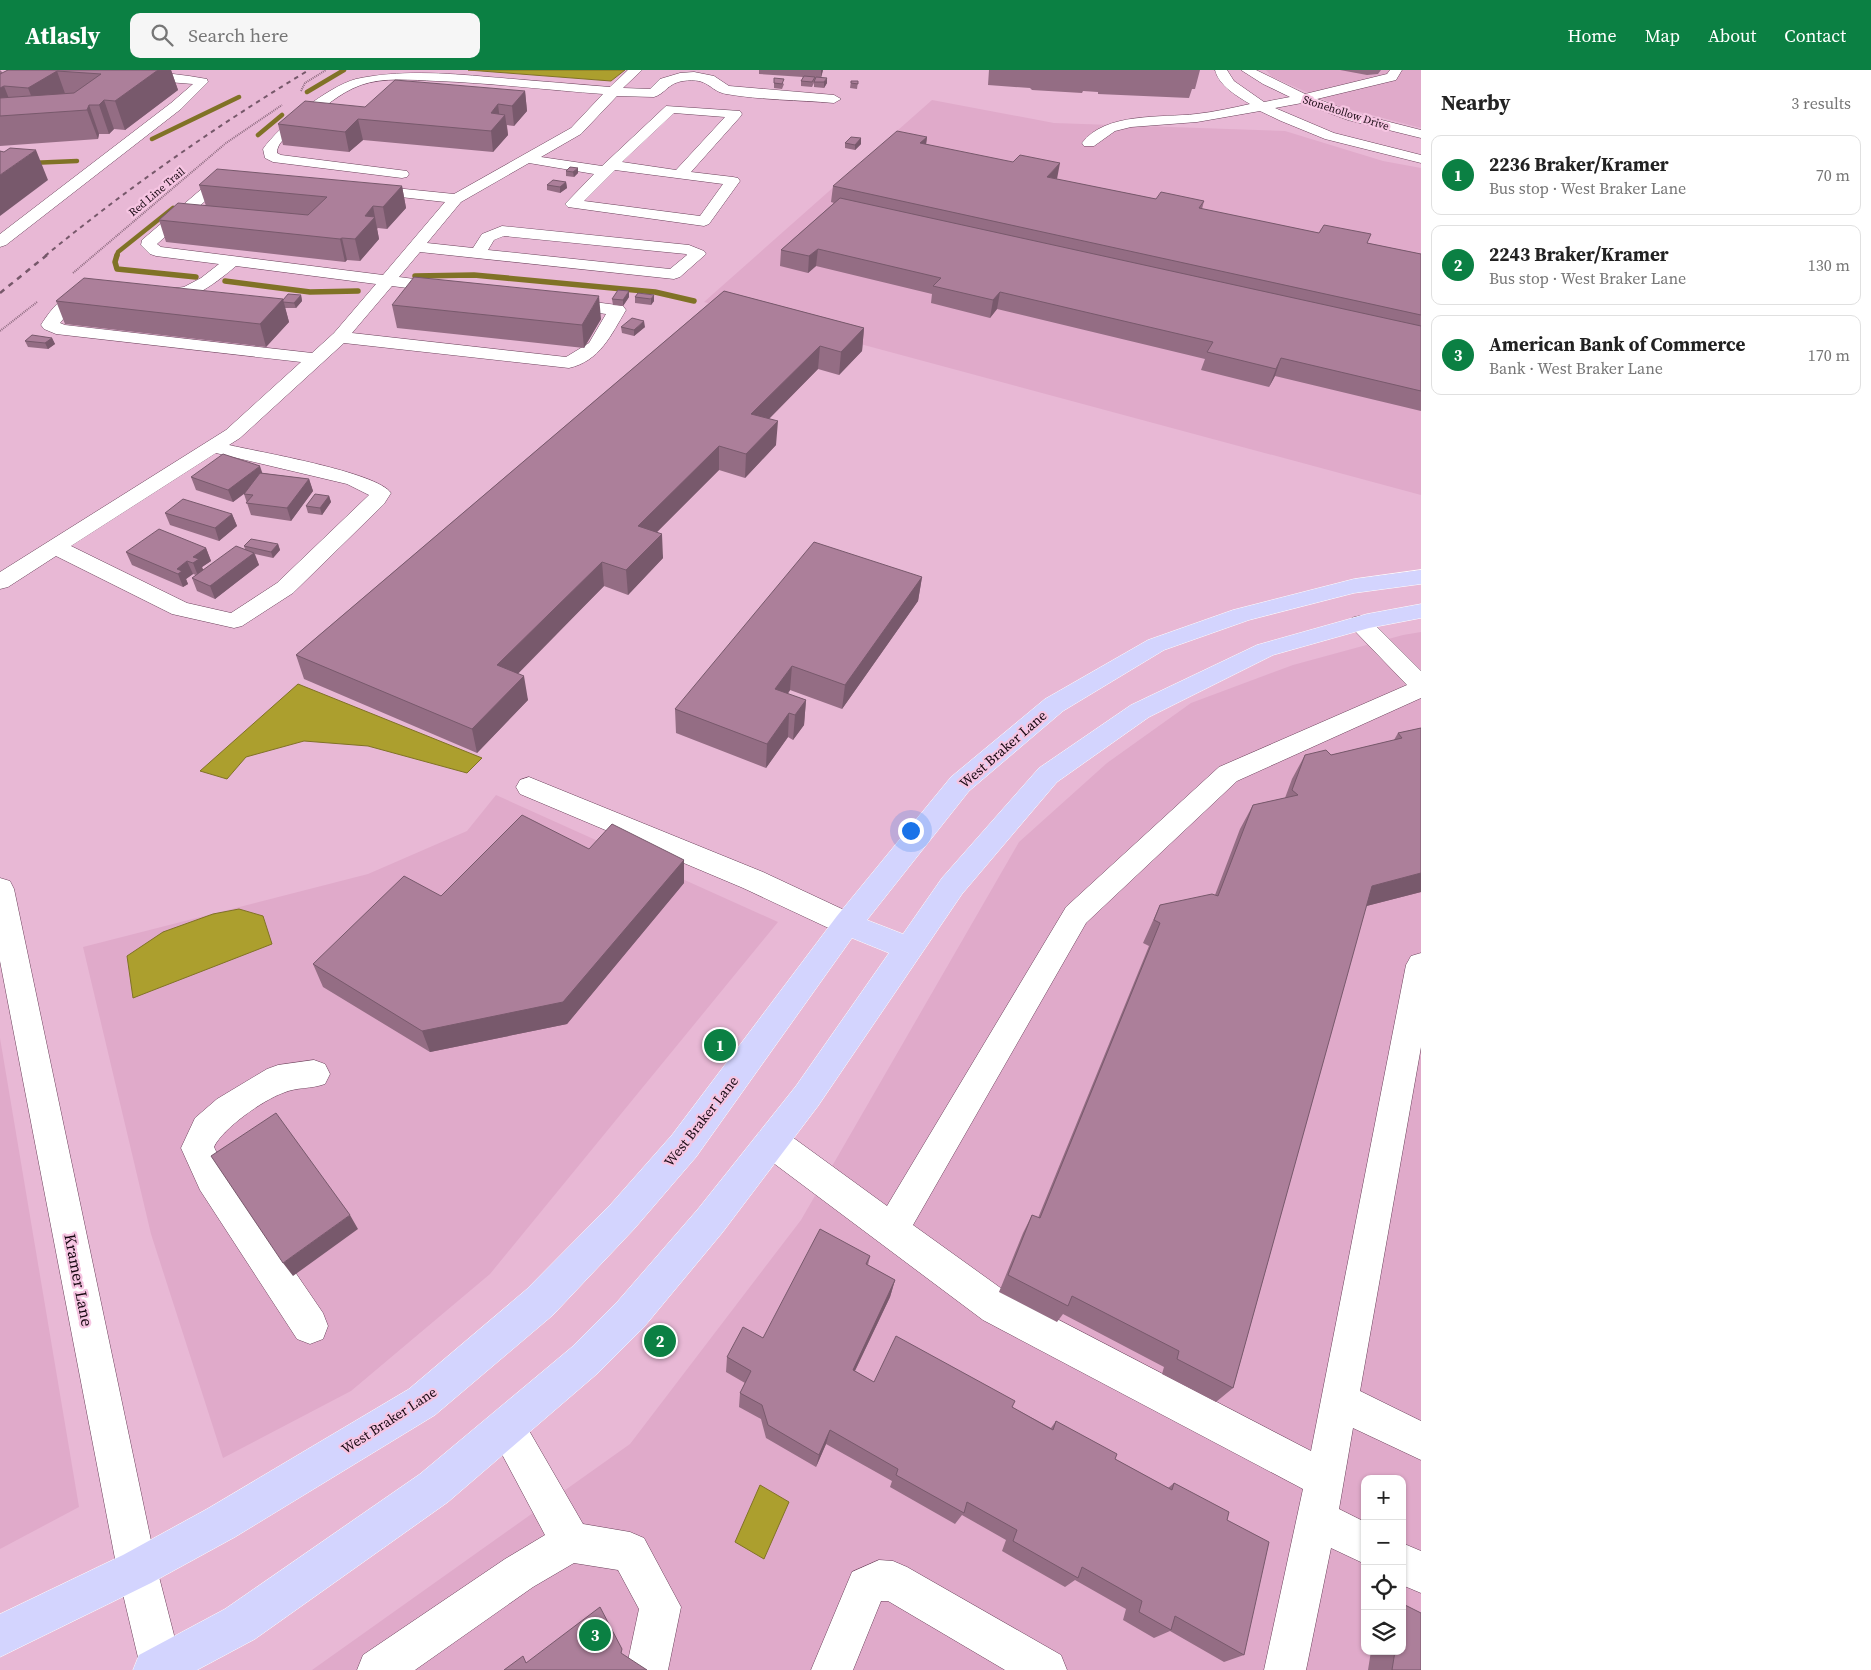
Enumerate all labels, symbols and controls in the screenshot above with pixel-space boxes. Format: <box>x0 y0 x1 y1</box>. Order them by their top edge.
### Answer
search box <box>130 13 480 58</box>
text: Atlasly <box>25 19 100 52</box>
icon: search <box>148 21 176 49</box>
text: Search here <box>188 22 288 48</box>
text: Home <box>1568 23 1617 48</box>
text: Map <box>1645 23 1680 48</box>
text: About <box>1708 23 1756 48</box>
text: Contact <box>1784 23 1846 48</box>
text: Nearby <box>1441 88 1511 117</box>
street label: Stonehollow Drive <box>1301 92 1391 134</box>
text: 3 results <box>1791 92 1851 114</box>
text: 2236 Braker/Kramer <box>1489 151 1669 177</box>
street label: Red Line Trail <box>126 164 188 220</box>
text: 1 <box>1454 164 1462 186</box>
text: 70 m <box>1816 164 1850 186</box>
text: Bus stop · West Braker Lane <box>1489 177 1686 199</box>
text: 2243 Braker/Kramer <box>1489 241 1669 267</box>
text: 2 <box>1454 254 1462 276</box>
text: 130 m <box>1808 254 1850 276</box>
text: Bus stop · West Braker Lane <box>1489 267 1686 289</box>
text: American Bank of Commerce <box>1489 331 1745 357</box>
text: 3 <box>1454 344 1462 366</box>
text: 170 m <box>1808 344 1850 366</box>
text: Bank · West Braker Lane <box>1489 357 1663 379</box>
street label: West Braker Lane <box>955 705 1051 793</box>
your location <box>898 818 924 844</box>
pin: 1 <box>704 1026 736 1064</box>
street label: West Braker Lane <box>659 1072 743 1170</box>
street label: Kramer Lane <box>59 1232 99 1328</box>
pin: 2 <box>644 1322 676 1360</box>
street label: West Braker Lane <box>337 1382 441 1458</box>
map controls <box>1361 1475 1406 1655</box>
button: + <box>1361 1475 1406 1520</box>
button: − <box>1361 1520 1406 1565</box>
button: locate <box>1361 1565 1406 1610</box>
button: layers <box>1361 1610 1406 1655</box>
pin: 3 <box>579 1616 611 1654</box>

